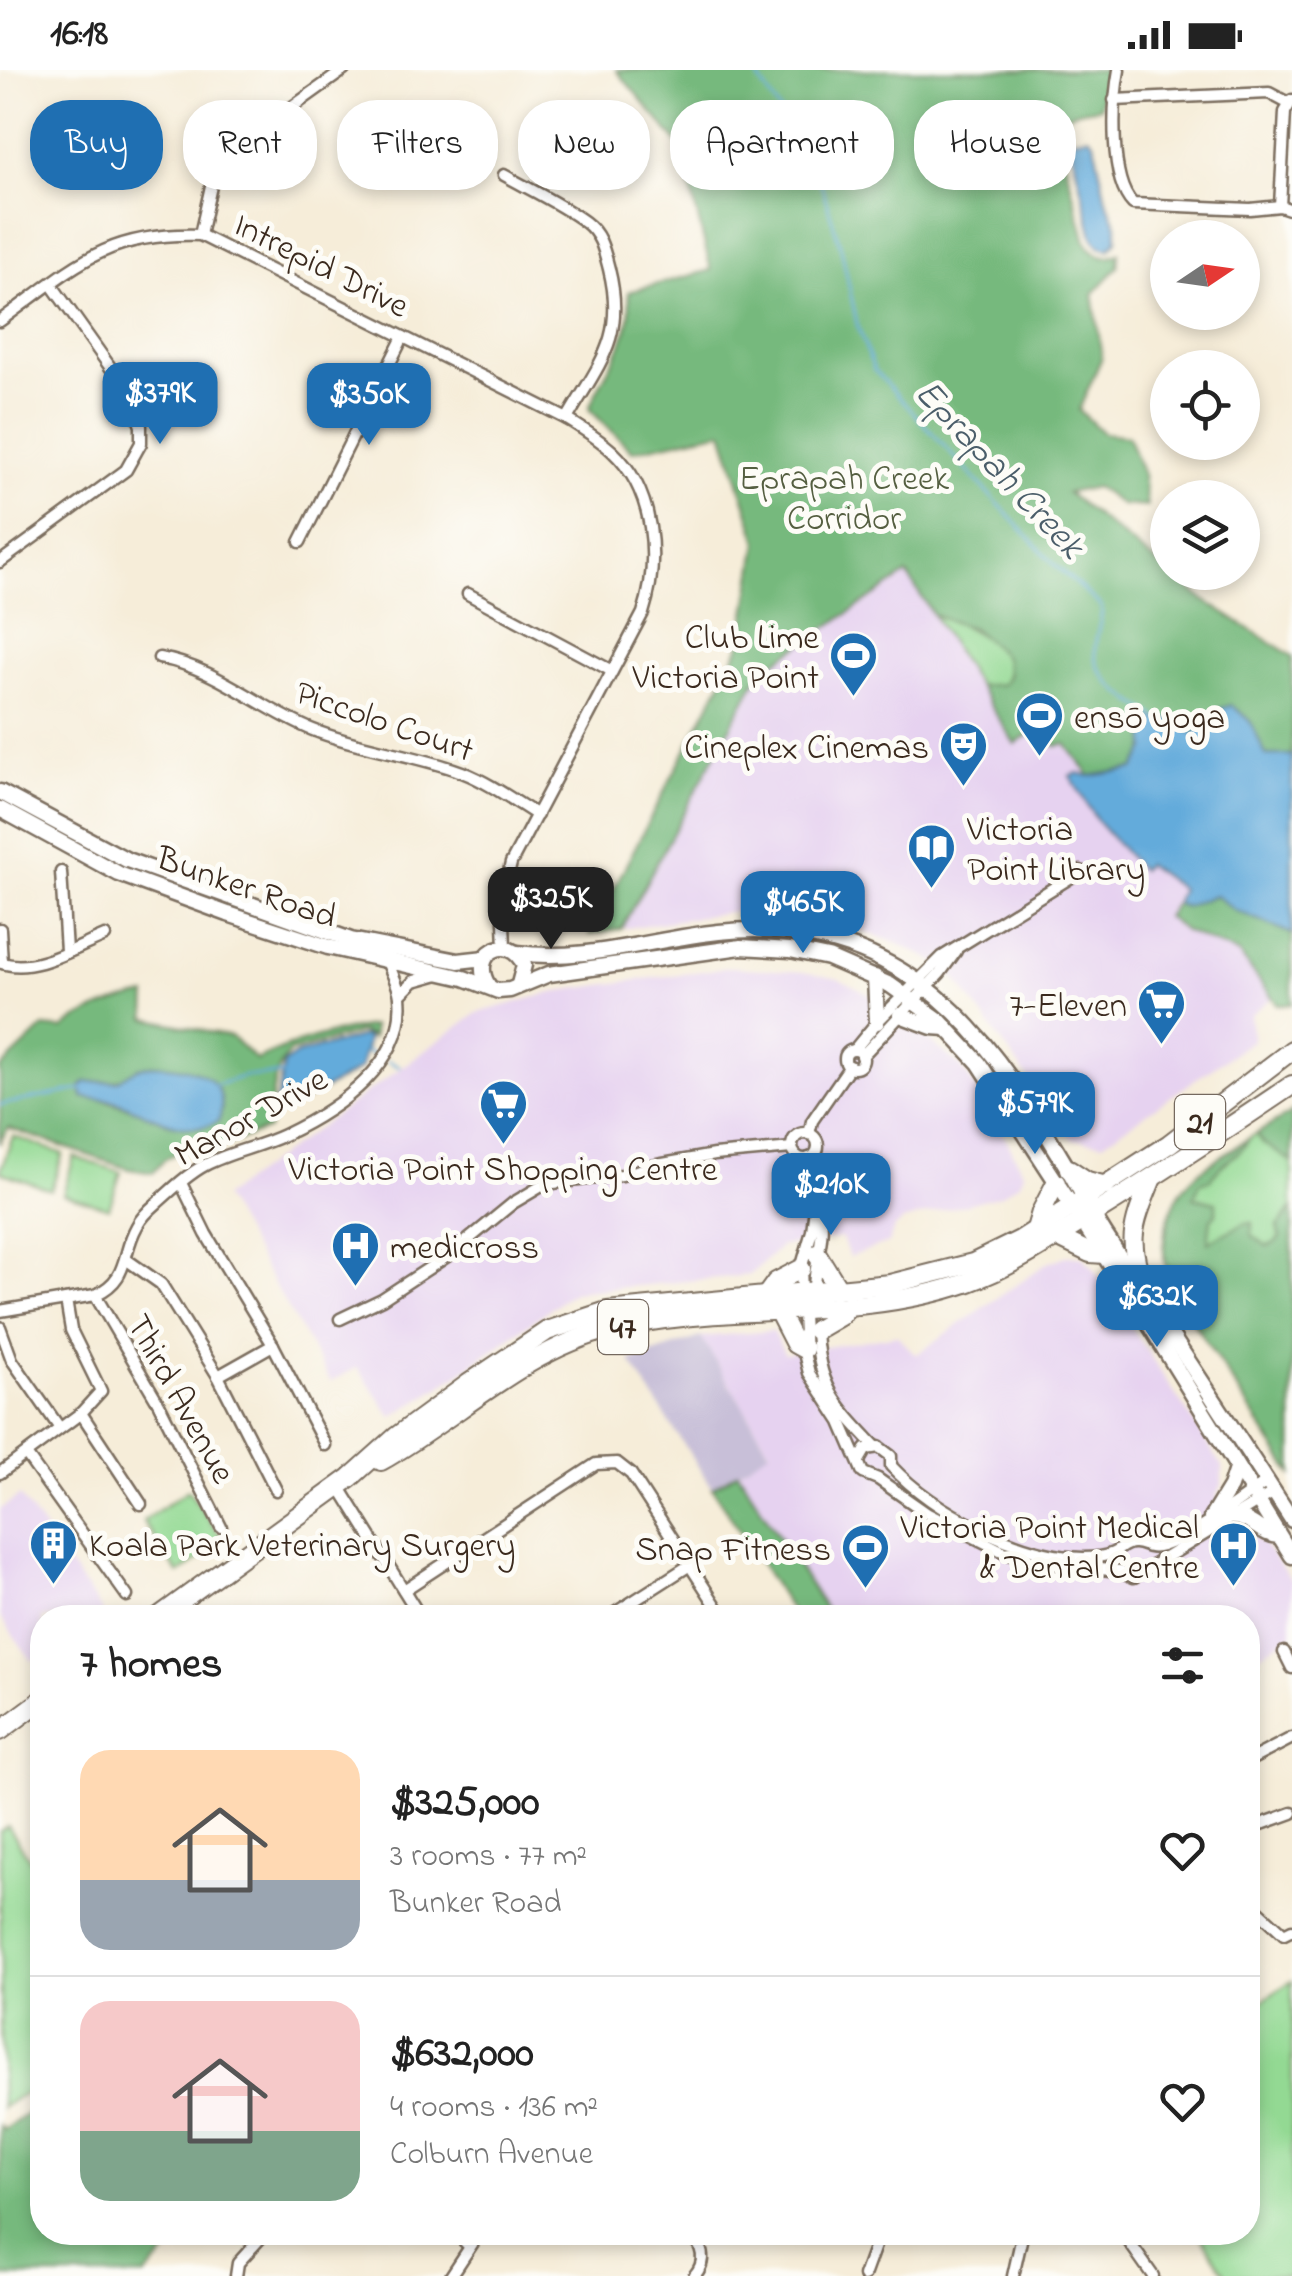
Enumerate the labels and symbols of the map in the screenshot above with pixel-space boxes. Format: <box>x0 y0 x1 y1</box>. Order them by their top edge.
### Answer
street label: Intrepid Drive <box>224 201 417 333</box>
north arrow <box>1150 220 1260 330</box>
pin: $379K <box>90 362 230 447</box>
pin: $350K <box>299 363 439 448</box>
water label: Eprapah Creek <box>900 368 1097 574</box>
park label: Eprapah Creek Corridor <box>739 455 950 546</box>
place label: Club Lime Victoria Point <box>632 614 819 705</box>
sports icon: Club Lime Victoria Point <box>828 630 880 698</box>
street label: Piccolo Court <box>288 669 480 778</box>
sports icon: ensō yoga <box>1013 690 1065 758</box>
place label: ensō yoga <box>1074 694 1225 745</box>
theatre icon: Cineplex Cinemas <box>938 720 990 788</box>
place label: Cineplex Cinemas <box>684 724 929 775</box>
place label: Victoria Point Library <box>966 806 1145 897</box>
library icon: Victoria Point Library <box>906 822 958 890</box>
street label: Bunker Road <box>148 834 343 944</box>
pin: $325K <box>481 867 621 952</box>
pin: $465K <box>733 871 873 956</box>
supermarket icon: 7-Eleven <box>1136 978 1188 1046</box>
place label: 7-Eleven <box>1009 982 1127 1033</box>
street label: Manor Drive <box>166 1056 338 1182</box>
pin: $579K <box>965 1072 1105 1157</box>
supermarket icon: Victoria Point Shopping Centre <box>477 1078 529 1146</box>
road number: 21 <box>1175 1095 1225 1149</box>
place label: Victoria Point Shopping Centre <box>287 1146 718 1197</box>
pin: $210K <box>761 1153 901 1238</box>
hospital icon: medicross <box>329 1220 381 1288</box>
place label: medicross <box>390 1224 539 1275</box>
pin: $632K <box>1087 1265 1227 1350</box>
road number: 47 <box>598 1300 648 1354</box>
street label: Third Avenue <box>111 1306 247 1494</box>
place label: Victoria Point Medical & Dental Centre <box>900 1504 1199 1595</box>
building icon: Koala Park Veterinary Surgery <box>28 1518 80 1586</box>
hospital icon: Victoria Point Medical & Dental Centre <box>1208 1520 1260 1588</box>
place label: Koala Park Veterinary Surgery <box>89 1522 516 1573</box>
sports icon: Snap Fitness <box>840 1522 892 1590</box>
place label: Snap Fitness <box>635 1526 831 1577</box>

